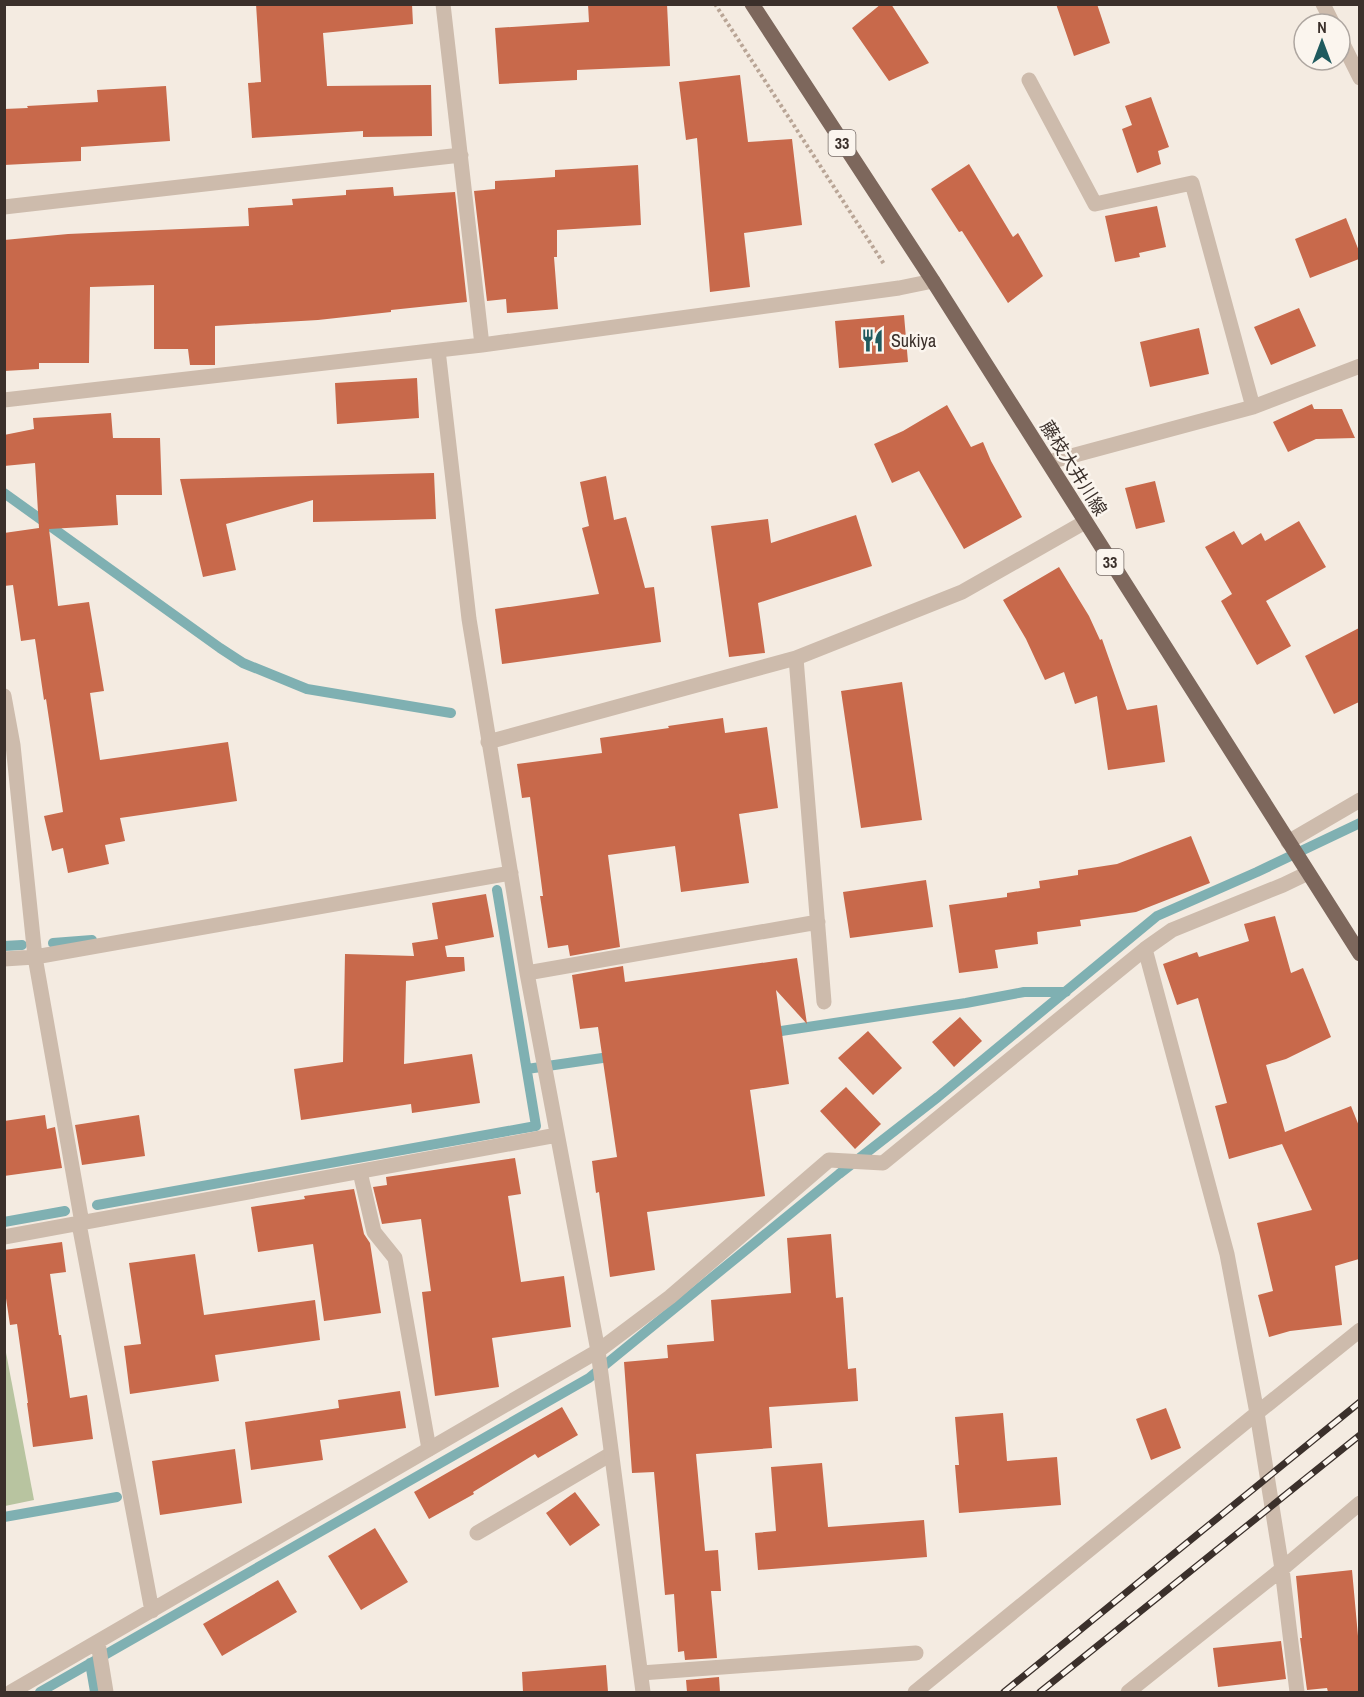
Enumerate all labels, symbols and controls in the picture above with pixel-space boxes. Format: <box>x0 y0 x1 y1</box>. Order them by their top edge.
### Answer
north arrow <box>1292 12 1352 72</box>
text: N <box>1317 16 1327 38</box>
road number: 33 <box>828 130 856 156</box>
restaurant icon: Sukiya <box>860 327 886 353</box>
place label: Sukiya <box>891 328 936 353</box>
street label: 藤枝大井川線 <box>1035 416 1113 520</box>
road number: 33 <box>1096 549 1124 575</box>

